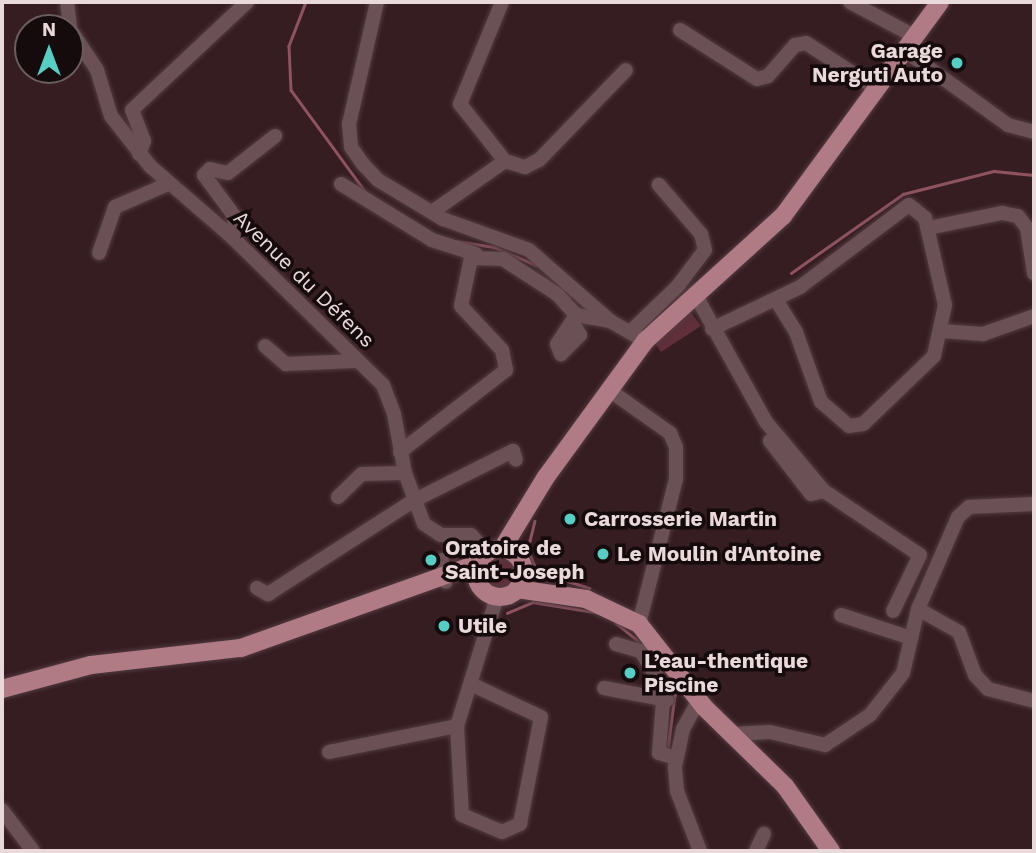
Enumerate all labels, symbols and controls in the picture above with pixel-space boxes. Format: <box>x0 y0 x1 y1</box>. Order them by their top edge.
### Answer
north arrow <box>14 14 84 84</box>
text: N <box>42 18 56 41</box>
place label: Garage Nerguti Auto <box>812 38 943 88</box>
marker: Garage Nerguti Auto <box>949 55 965 71</box>
street label: Avenue du Défens <box>228 205 380 353</box>
place label: Carrosserie Martin <box>584 506 777 532</box>
marker: Carrosserie Martin <box>562 511 578 527</box>
place label: Oratoire de Saint-Joseph <box>445 535 584 585</box>
place label: Le Moulin d'Antoine <box>617 541 821 567</box>
marker: Le Moulin d'Antoine <box>595 546 611 562</box>
marker: Oratoire de Saint-Joseph <box>423 552 439 568</box>
place label: Utile <box>458 613 507 639</box>
marker: Utile <box>436 618 452 634</box>
place label: L’eau-thentique Piscine <box>644 648 808 698</box>
marker: L’eau-thentique Piscine <box>622 665 638 681</box>

